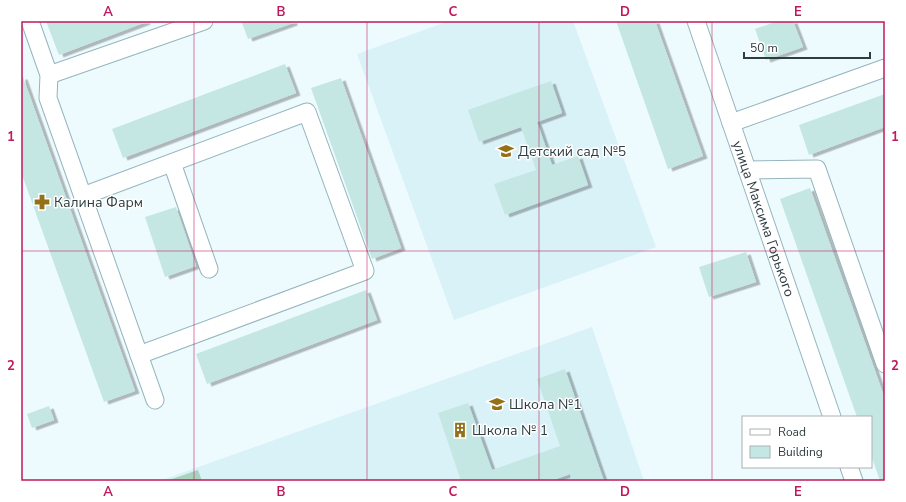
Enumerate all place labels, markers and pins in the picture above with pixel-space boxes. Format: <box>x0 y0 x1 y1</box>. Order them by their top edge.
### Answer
school or university icon: Детский сад №5 <box>497 142 515 160</box>
place label: Детский сад №5 <box>518 142 626 161</box>
pharmacy icon: Калина Фарм <box>33 193 51 211</box>
place label: Калина Фарм <box>54 193 143 212</box>
school or university icon: Школа №1 <box>488 395 506 413</box>
place label: Школа №1 <box>509 395 582 414</box>
building icon: Школа № 1 <box>451 421 469 439</box>
place label: Школа № 1 <box>472 421 548 440</box>

